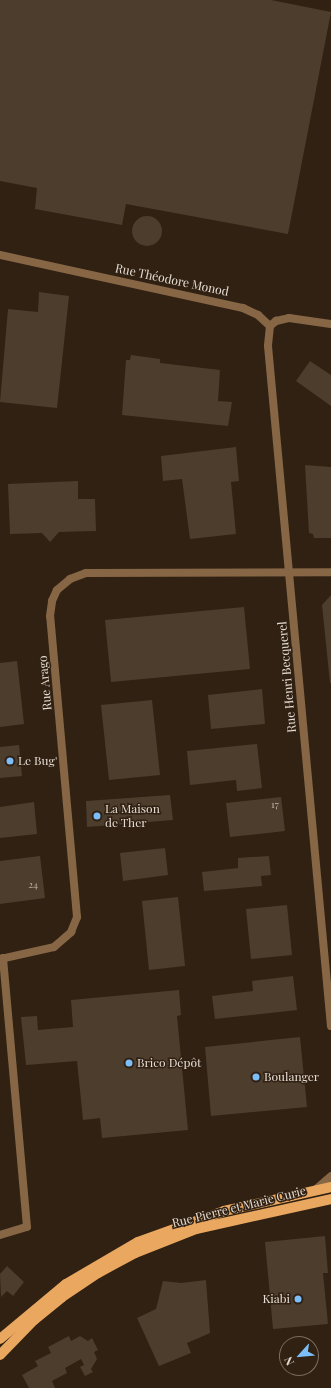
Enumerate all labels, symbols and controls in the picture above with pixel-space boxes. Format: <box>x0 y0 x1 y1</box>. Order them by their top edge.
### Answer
street label: Rue Théodore Monod <box>114 261 230 299</box>
street label: Rue Henri Becquerel <box>275 621 299 733</box>
street label: Rue Arago <box>35 655 55 711</box>
place label: Le Bug' <box>18 754 57 768</box>
marker: Le Bug' <box>5 756 15 766</box>
house number: 17 <box>271 799 279 811</box>
place label: La Maison de Ther <box>105 802 160 830</box>
marker: La Maison de Ther <box>92 811 102 821</box>
house number: 24 <box>28 879 38 891</box>
place label: Brico Dépôt <box>137 1056 201 1070</box>
marker: Brico Dépôt <box>124 1058 134 1068</box>
place label: Boulanger <box>264 1070 319 1084</box>
marker: Boulanger <box>251 1072 261 1082</box>
street label: Rue Pierre et Marie Curie <box>170 1183 308 1231</box>
place label: Kiabi <box>262 1292 290 1306</box>
marker: Kiabi <box>293 1294 303 1304</box>
north arrow <box>279 1336 319 1376</box>
text: N <box>280 1354 297 1368</box>

